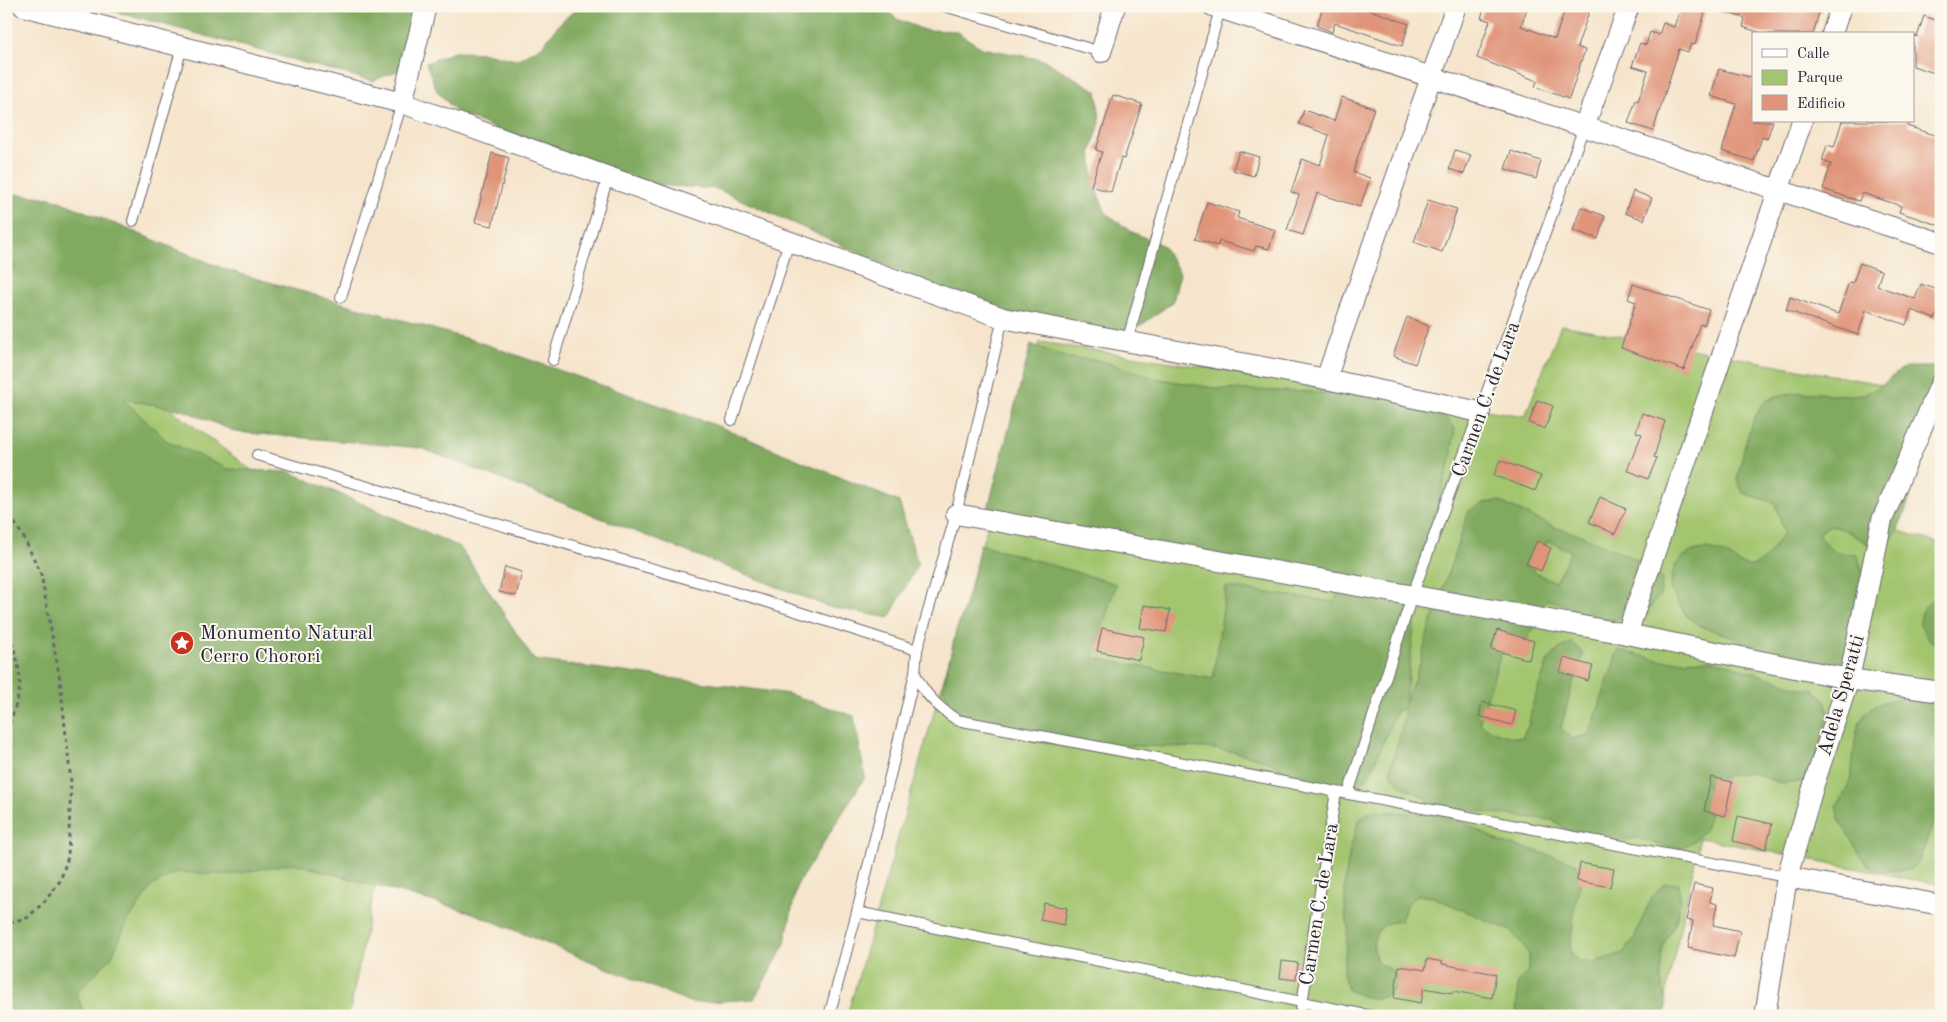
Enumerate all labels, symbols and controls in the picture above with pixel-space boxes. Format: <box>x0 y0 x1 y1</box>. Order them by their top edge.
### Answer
legend <box>1752 32 1914 122</box>
text: Calle <box>1797 47 1830 62</box>
text: Parque <box>1797 71 1843 86</box>
text: Edificio <box>1797 97 1845 112</box>
street label: Carmen C. de Lara <box>1449 319 1524 480</box>
place label: Monumento Natural Cerro Chororî <box>200 624 373 667</box>
place icon: Monumento Natural Cerro Chororî <box>169 630 195 656</box>
street label: Adela Speratti <box>1815 633 1869 759</box>
street label: Carmen C. de Lara <box>1297 822 1343 987</box>

